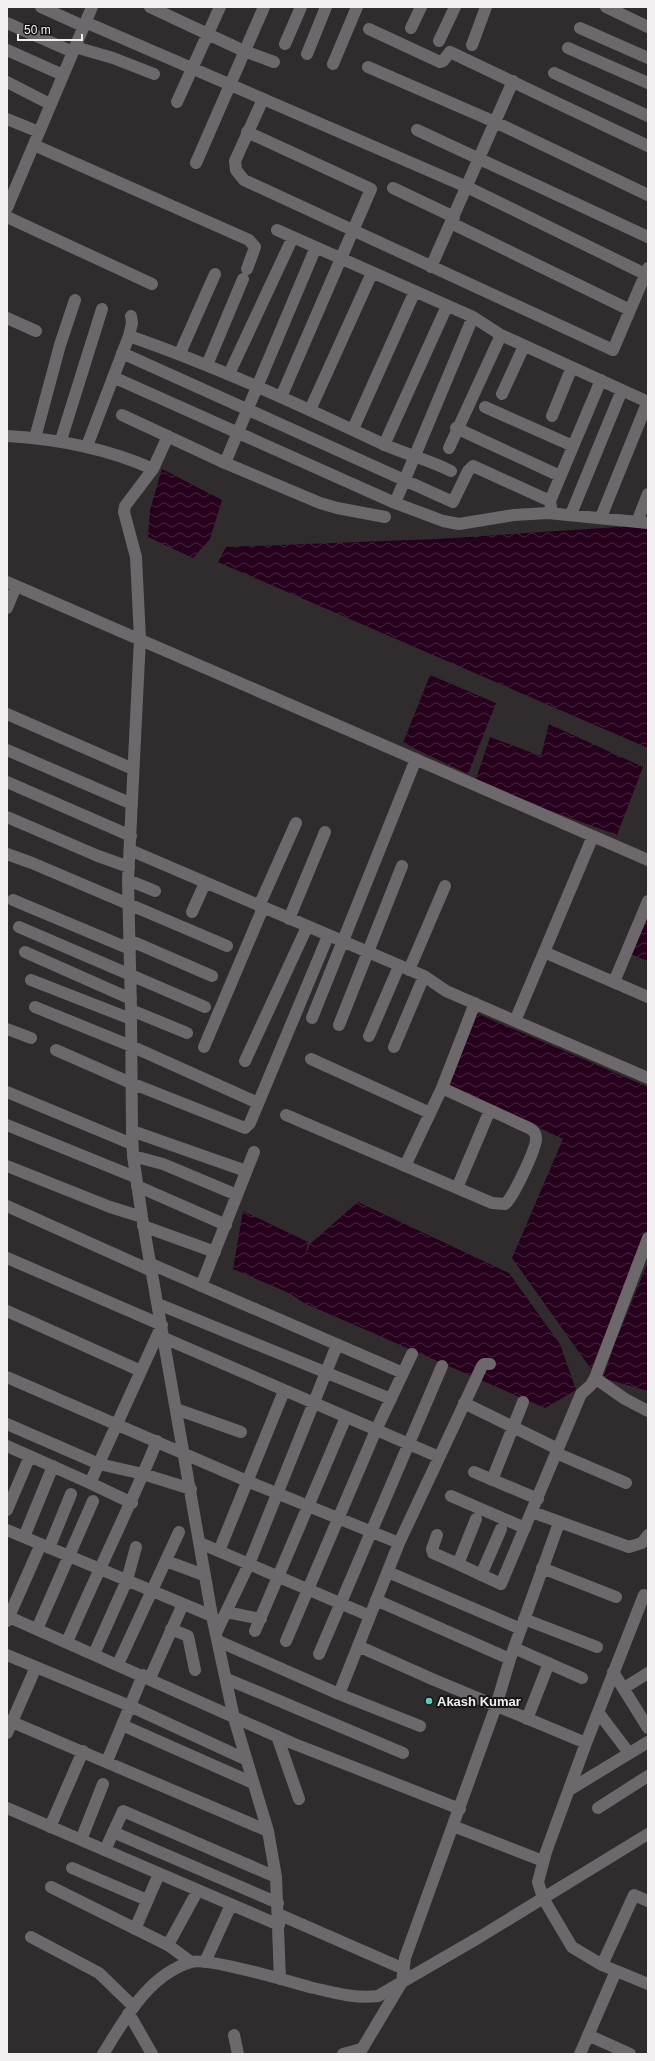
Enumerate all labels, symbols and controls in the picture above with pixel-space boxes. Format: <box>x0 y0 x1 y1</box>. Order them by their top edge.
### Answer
scale bar <box>18 16 82 42</box>
text: 50 m <box>24 23 51 37</box>
place label: Akash Kumar <box>437 1694 521 1709</box>
marker: Akash Kumar <box>424 1696 434 1706</box>

